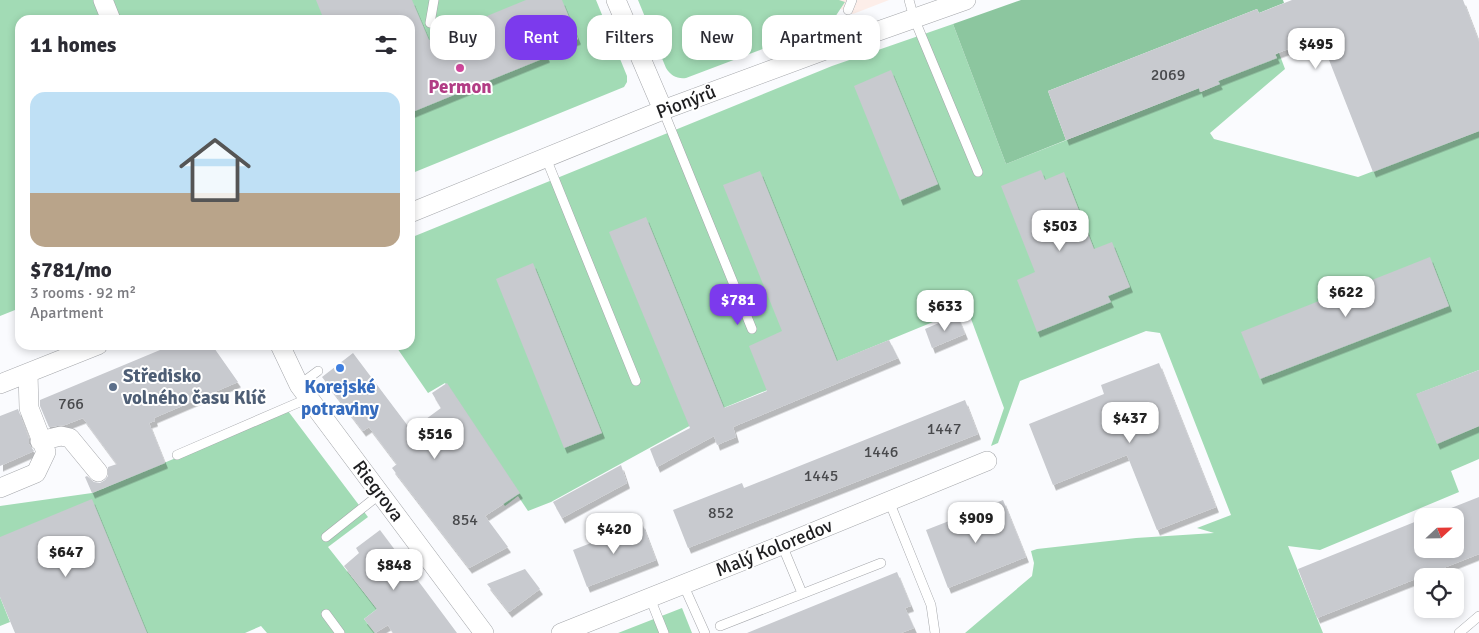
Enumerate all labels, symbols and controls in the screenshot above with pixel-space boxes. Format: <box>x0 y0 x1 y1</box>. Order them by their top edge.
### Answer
chip: Buy <box>430 15 495 60</box>
chip: Rent <box>505 15 577 60</box>
chip: Filters <box>587 15 672 60</box>
chip: New <box>682 15 752 60</box>
chip: Apartment <box>762 15 880 60</box>
pin: $495 <box>1286 28 1346 70</box>
icon: filters <box>372 31 400 59</box>
text: 11 homes <box>30 32 116 58</box>
text: $495 <box>1299 34 1333 54</box>
marker: Permon <box>454 62 466 74</box>
house number: 2069 <box>1151 65 1185 85</box>
place label: Permon <box>428 75 492 99</box>
street label: Pionýrů <box>653 80 719 124</box>
icon: home <box>170 125 260 215</box>
pin: $503 <box>1030 210 1090 252</box>
text: $503 <box>1043 216 1077 236</box>
text: $781/mo <box>30 257 112 283</box>
pin: $622 <box>1316 276 1376 318</box>
text: $622 <box>1329 282 1363 302</box>
text: 3 rooms · 92 m² <box>30 283 136 303</box>
pin: $781 <box>708 284 768 326</box>
text: $781 <box>721 290 755 310</box>
pin: $633 <box>915 290 975 332</box>
text: $633 <box>928 296 962 316</box>
text: Apartment <box>30 303 103 323</box>
marker: Korejské potraviny <box>334 362 346 374</box>
place label: Středisko volného času Klíč <box>122 364 266 410</box>
place label: Korejské potraviny <box>301 375 380 421</box>
marker: Středisko volného času Klíč <box>107 381 119 393</box>
house number: 766 <box>58 394 84 414</box>
pin: $437 <box>1100 402 1160 444</box>
text: $437 <box>1113 408 1147 428</box>
pin: $516 <box>405 418 465 460</box>
house number: 1447 <box>927 419 961 439</box>
text: $516 <box>418 424 452 444</box>
house number: 1446 <box>864 442 898 462</box>
street label: Riegrova <box>347 456 409 526</box>
house number: 1445 <box>804 466 838 486</box>
pin: $909 <box>946 502 1006 544</box>
house number: 852 <box>708 503 734 523</box>
text: $909 <box>959 508 993 528</box>
north arrow <box>1414 508 1464 558</box>
map controls <box>1414 508 1464 618</box>
house number: 854 <box>452 510 478 530</box>
pin: $420 <box>584 512 644 555</box>
street label: Malý Koloredov <box>712 513 836 582</box>
text: $420 <box>597 519 631 539</box>
pin: $647 <box>36 536 96 578</box>
text: $647 <box>49 542 83 562</box>
pin: $848 <box>364 548 424 591</box>
text: $848 <box>377 555 411 575</box>
button: locate <box>1414 568 1464 618</box>

